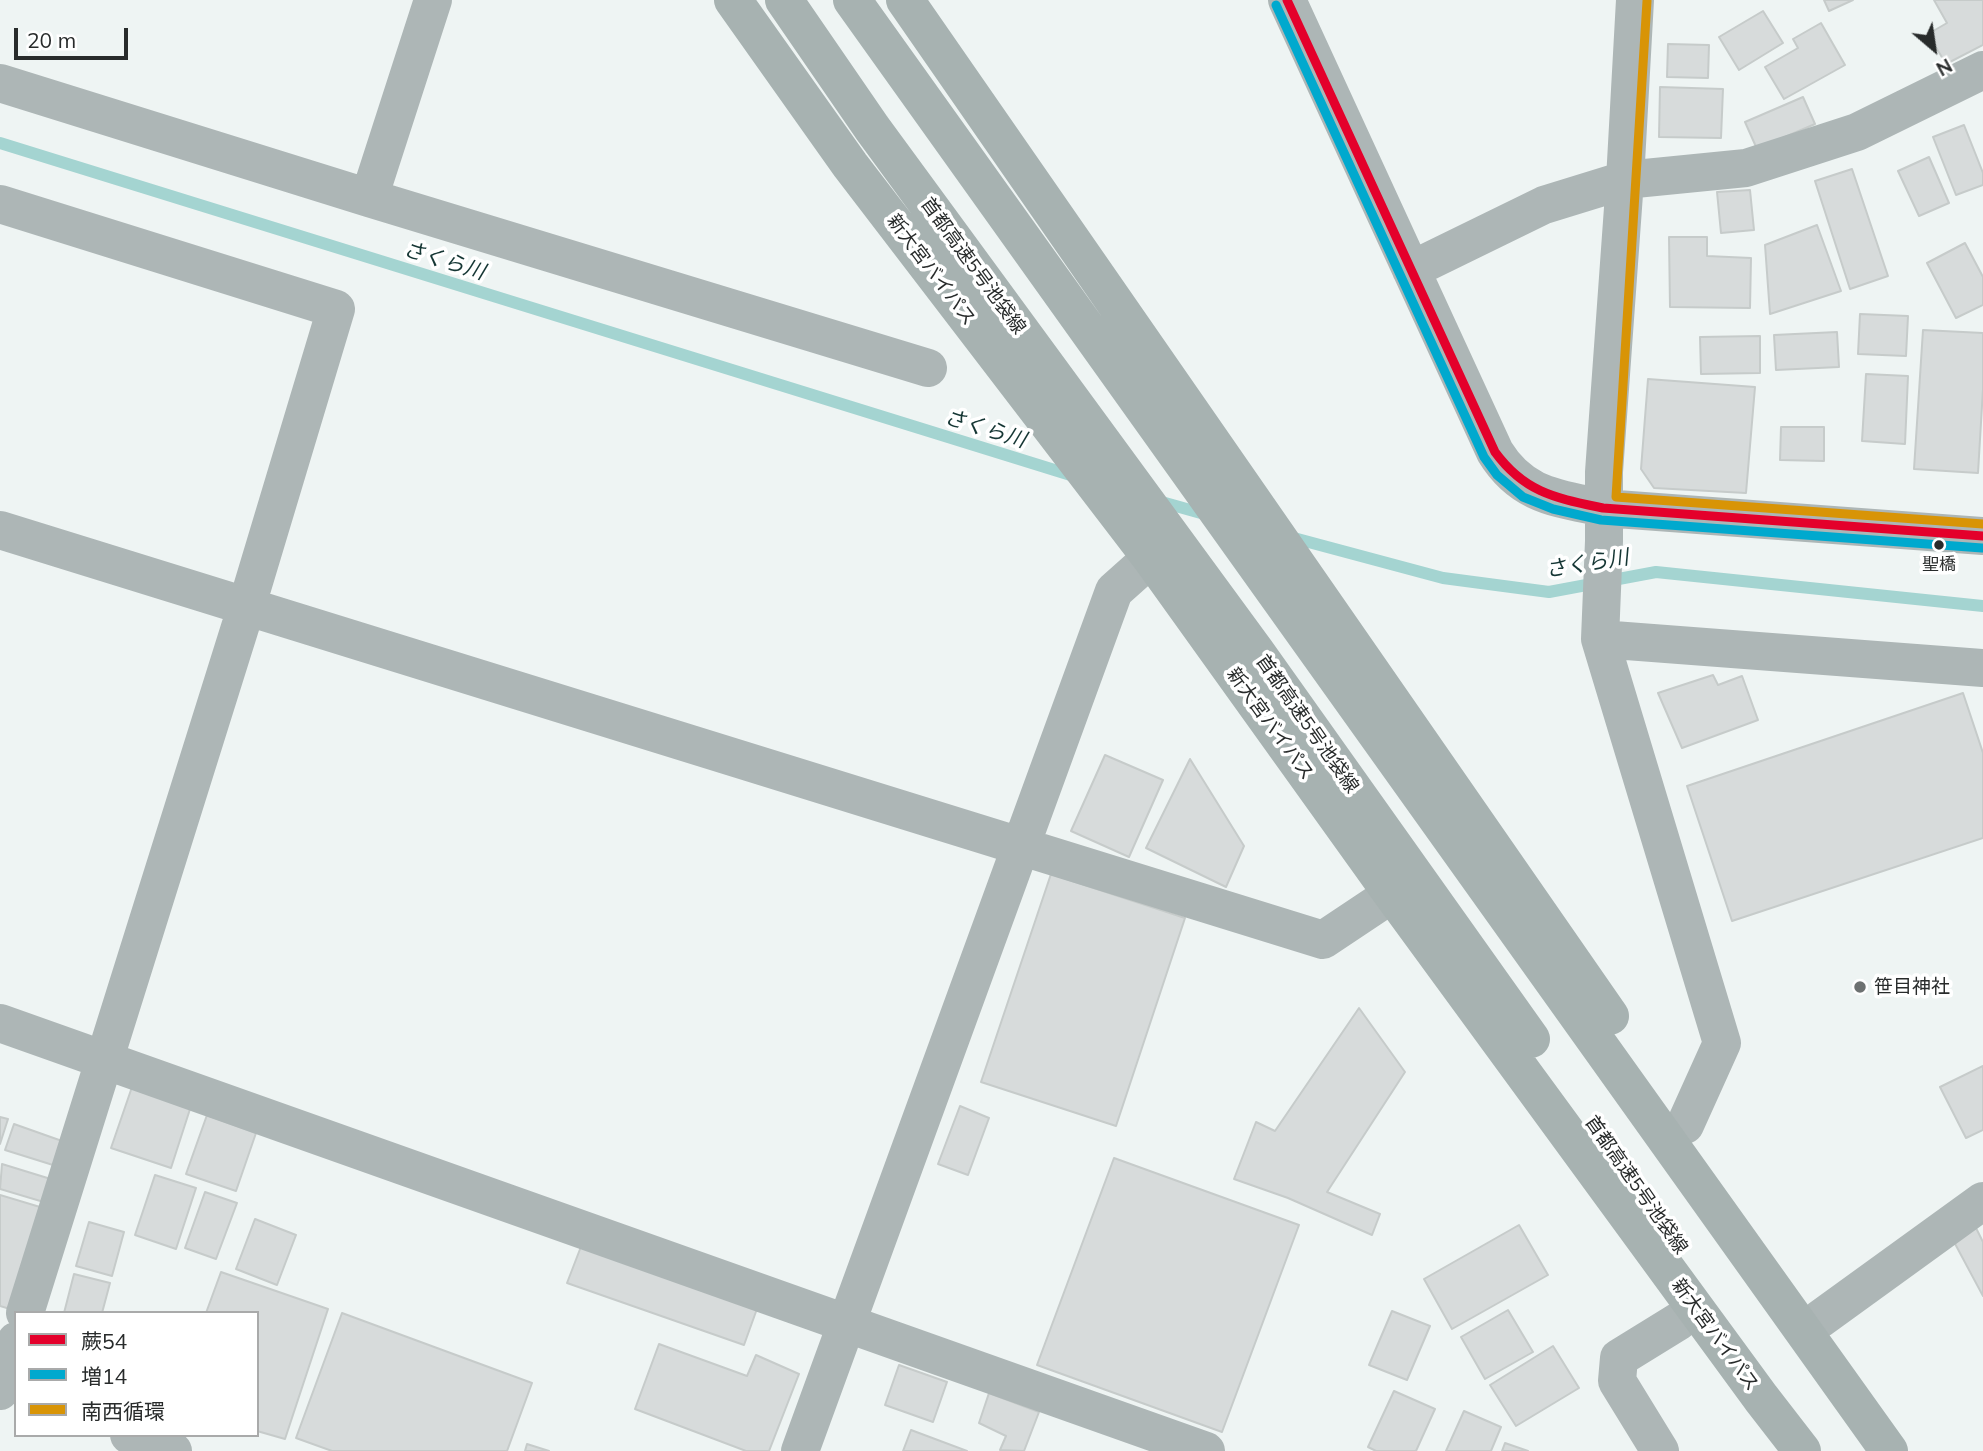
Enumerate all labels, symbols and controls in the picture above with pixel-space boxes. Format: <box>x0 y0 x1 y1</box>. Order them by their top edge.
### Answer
scale bar <box>18 14 131 58</box>
north arrow <box>1899 14 1969 84</box>
text: 20 m <box>27 27 76 53</box>
text: N <box>1932 53 1956 81</box>
street label: 首都高速5号池袋線 <box>916 193 1030 339</box>
street label: 新大宮バイパス <box>882 210 980 330</box>
water label: さくら川 <box>400 237 488 285</box>
water label: さくら川 <box>941 405 1029 453</box>
marker: 聖橋 <box>1932 538 1946 552</box>
water label: さくら川 <box>1544 545 1630 583</box>
place label: 聖橋 <box>1922 555 1956 575</box>
street label: 首都高速5号池袋線 <box>1251 651 1363 797</box>
street label: 新大宮バイパス <box>1222 663 1318 785</box>
place label: 笹目神社 <box>1874 976 1950 998</box>
marker: 笹目神社 <box>1852 979 1868 995</box>
street label: 首都高速5号池袋線 <box>1580 1112 1692 1258</box>
street label: 新大宮バイパス <box>1667 1274 1763 1396</box>
legend <box>14 1311 259 1437</box>
text: 蕨54 <box>81 1328 127 1354</box>
text: 増14 <box>81 1363 127 1389</box>
text: 南西循環 <box>81 1398 165 1424</box>

